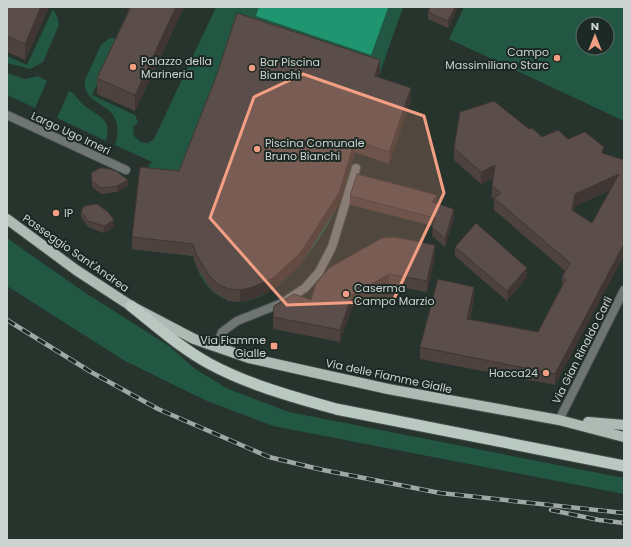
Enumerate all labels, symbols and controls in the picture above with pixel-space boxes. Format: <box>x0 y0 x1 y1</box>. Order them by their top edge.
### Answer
north arrow <box>575 16 615 56</box>
text: N <box>591 18 599 34</box>
place label: Campo Massimiliano Starc <box>445 44 549 73</box>
place label: Palazzo della Marineria <box>141 53 212 82</box>
marker: Campo Massimiliano Starc <box>552 53 562 63</box>
place label: Bar Piscina Bianchi <box>260 54 320 83</box>
marker: Palazzo della Marineria <box>128 62 138 72</box>
marker: Bar Piscina Bianchi <box>247 63 257 73</box>
street label: Largo Ugo Irneri <box>29 108 114 159</box>
place label: Piscina Comunale Bruno Bianchi <box>265 135 365 164</box>
marker: Piscina Comunale Bruno Bianchi <box>252 144 262 154</box>
place label: IP <box>64 205 73 221</box>
marker: IP <box>51 208 61 218</box>
street label: Passeggio Sant'Andrea <box>20 210 132 296</box>
place label: Caserma Campo Marzio <box>354 280 434 309</box>
marker: Caserma Campo Marzio <box>341 289 351 299</box>
street label: Via Gian Rinaldo Carli <box>548 293 616 406</box>
place label: Via Fiamme Gialle <box>200 332 266 361</box>
marker: Via Fiamme Gialle <box>269 341 279 351</box>
street label: Via delle Fiamme Gialle <box>324 355 454 397</box>
place label: Hacca24 <box>489 365 538 381</box>
marker: Hacca24 <box>541 368 551 378</box>

